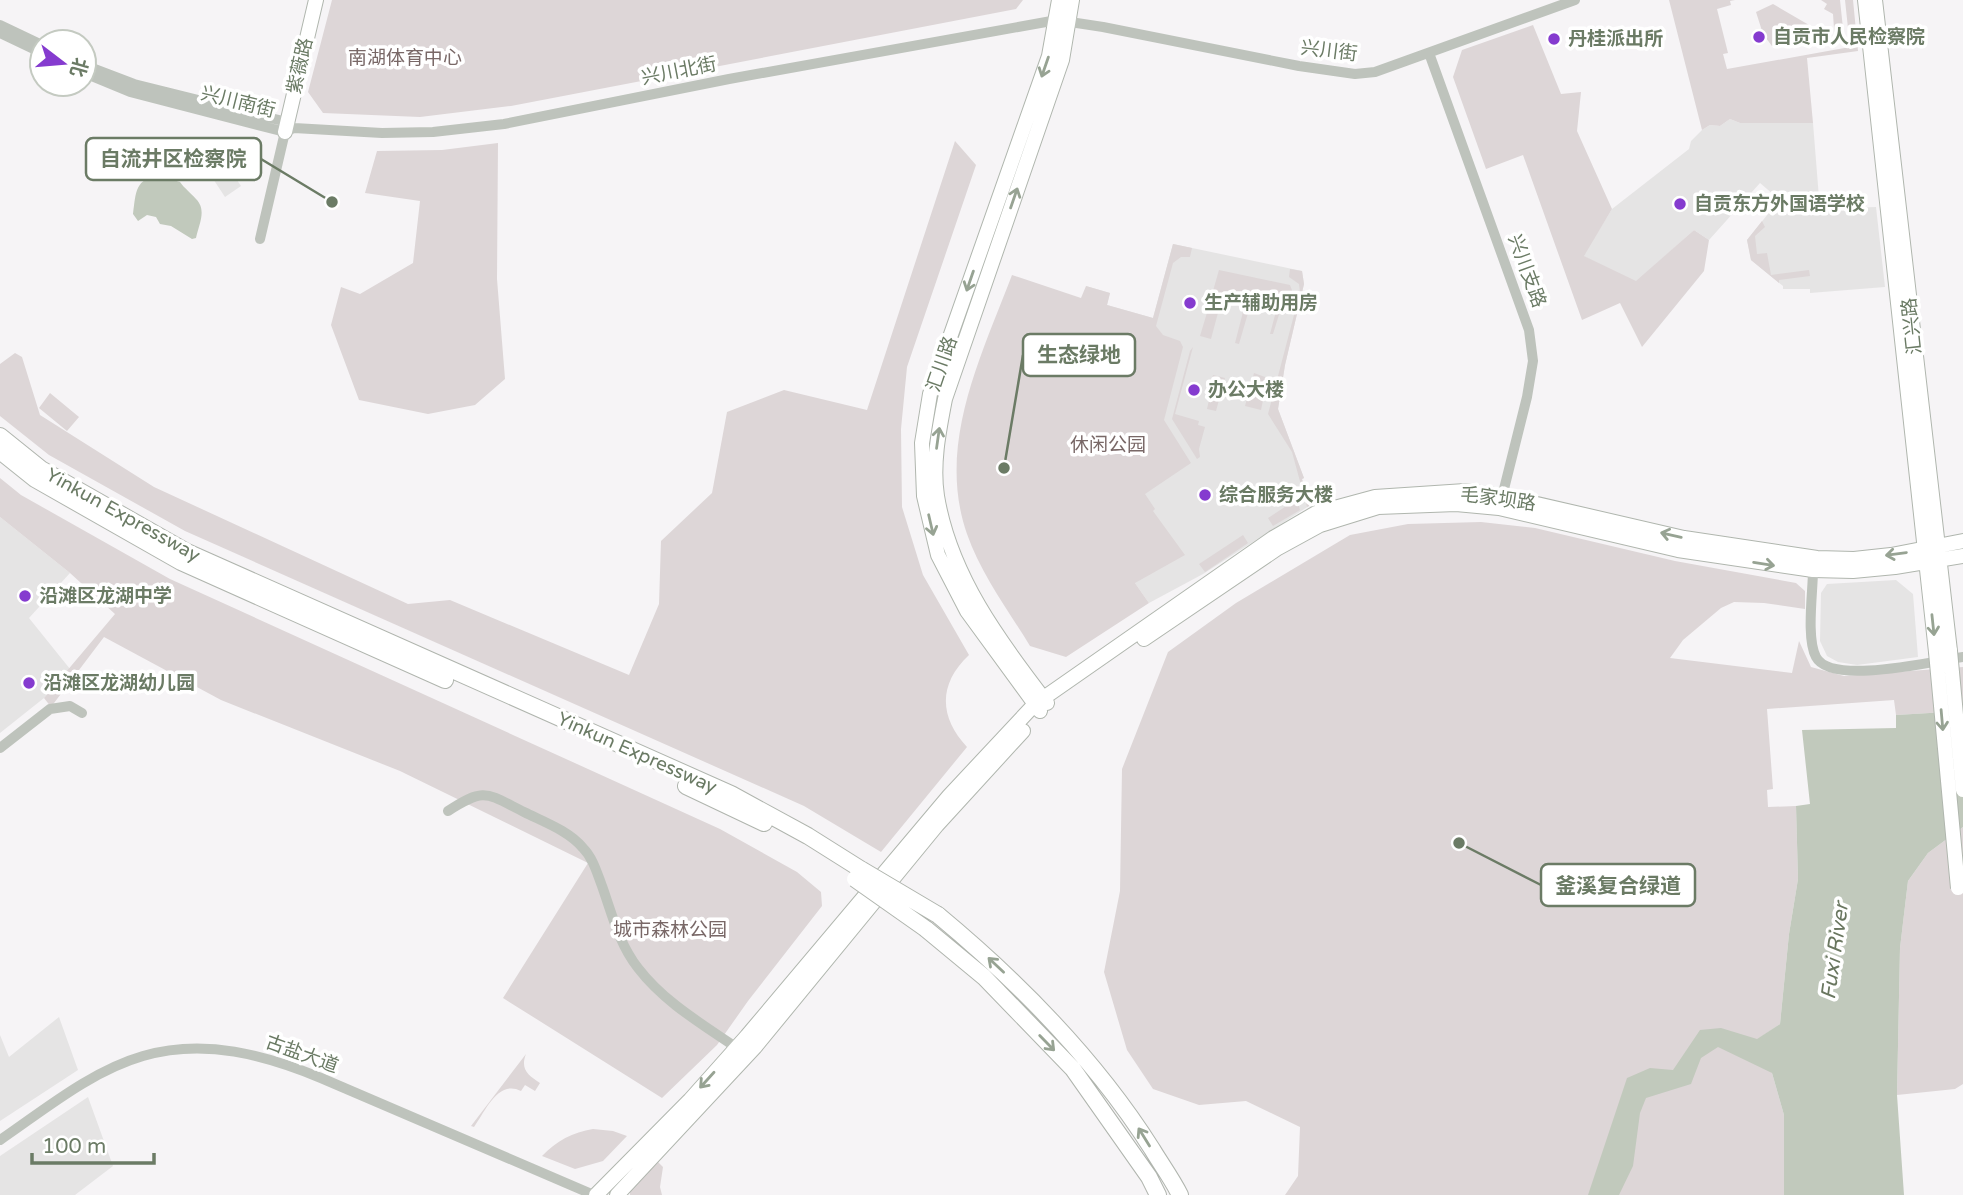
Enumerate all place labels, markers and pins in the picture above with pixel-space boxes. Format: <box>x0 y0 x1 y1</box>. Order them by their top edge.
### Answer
place label: 自贡市人民检察院 <box>1773 26 1925 48</box>
place label: 丹桂派出所 <box>1568 28 1663 50</box>
marker: 自贡市人民检察院 <box>1751 29 1767 45</box>
marker: 丹桂派出所 <box>1546 31 1562 47</box>
callout: 自流井区检察院 <box>86 138 261 180</box>
place label: 自贡东方外国语学校 <box>1694 193 1865 215</box>
marker: 自贡东方外国语学校 <box>1672 196 1688 212</box>
place label: 生产辅助用房 <box>1204 292 1318 314</box>
marker: 生产辅助用房 <box>1182 295 1198 311</box>
callout: 生态绿地 <box>1023 334 1135 376</box>
place label: 办公大楼 <box>1208 379 1284 401</box>
marker: 办公大楼 <box>1186 382 1202 398</box>
place label: 综合服务大楼 <box>1219 484 1333 506</box>
marker: 综合服务大楼 <box>1197 487 1213 503</box>
place label: 沿滩区龙湖中学 <box>39 585 172 607</box>
marker: 沿滩区龙湖中学 <box>17 588 33 604</box>
place label: 沿滩区龙湖幼儿园 <box>43 672 195 694</box>
marker: 沿滩区龙湖幼儿园 <box>21 675 37 691</box>
callout: 釜溪复合绿道 <box>1541 864 1695 906</box>

